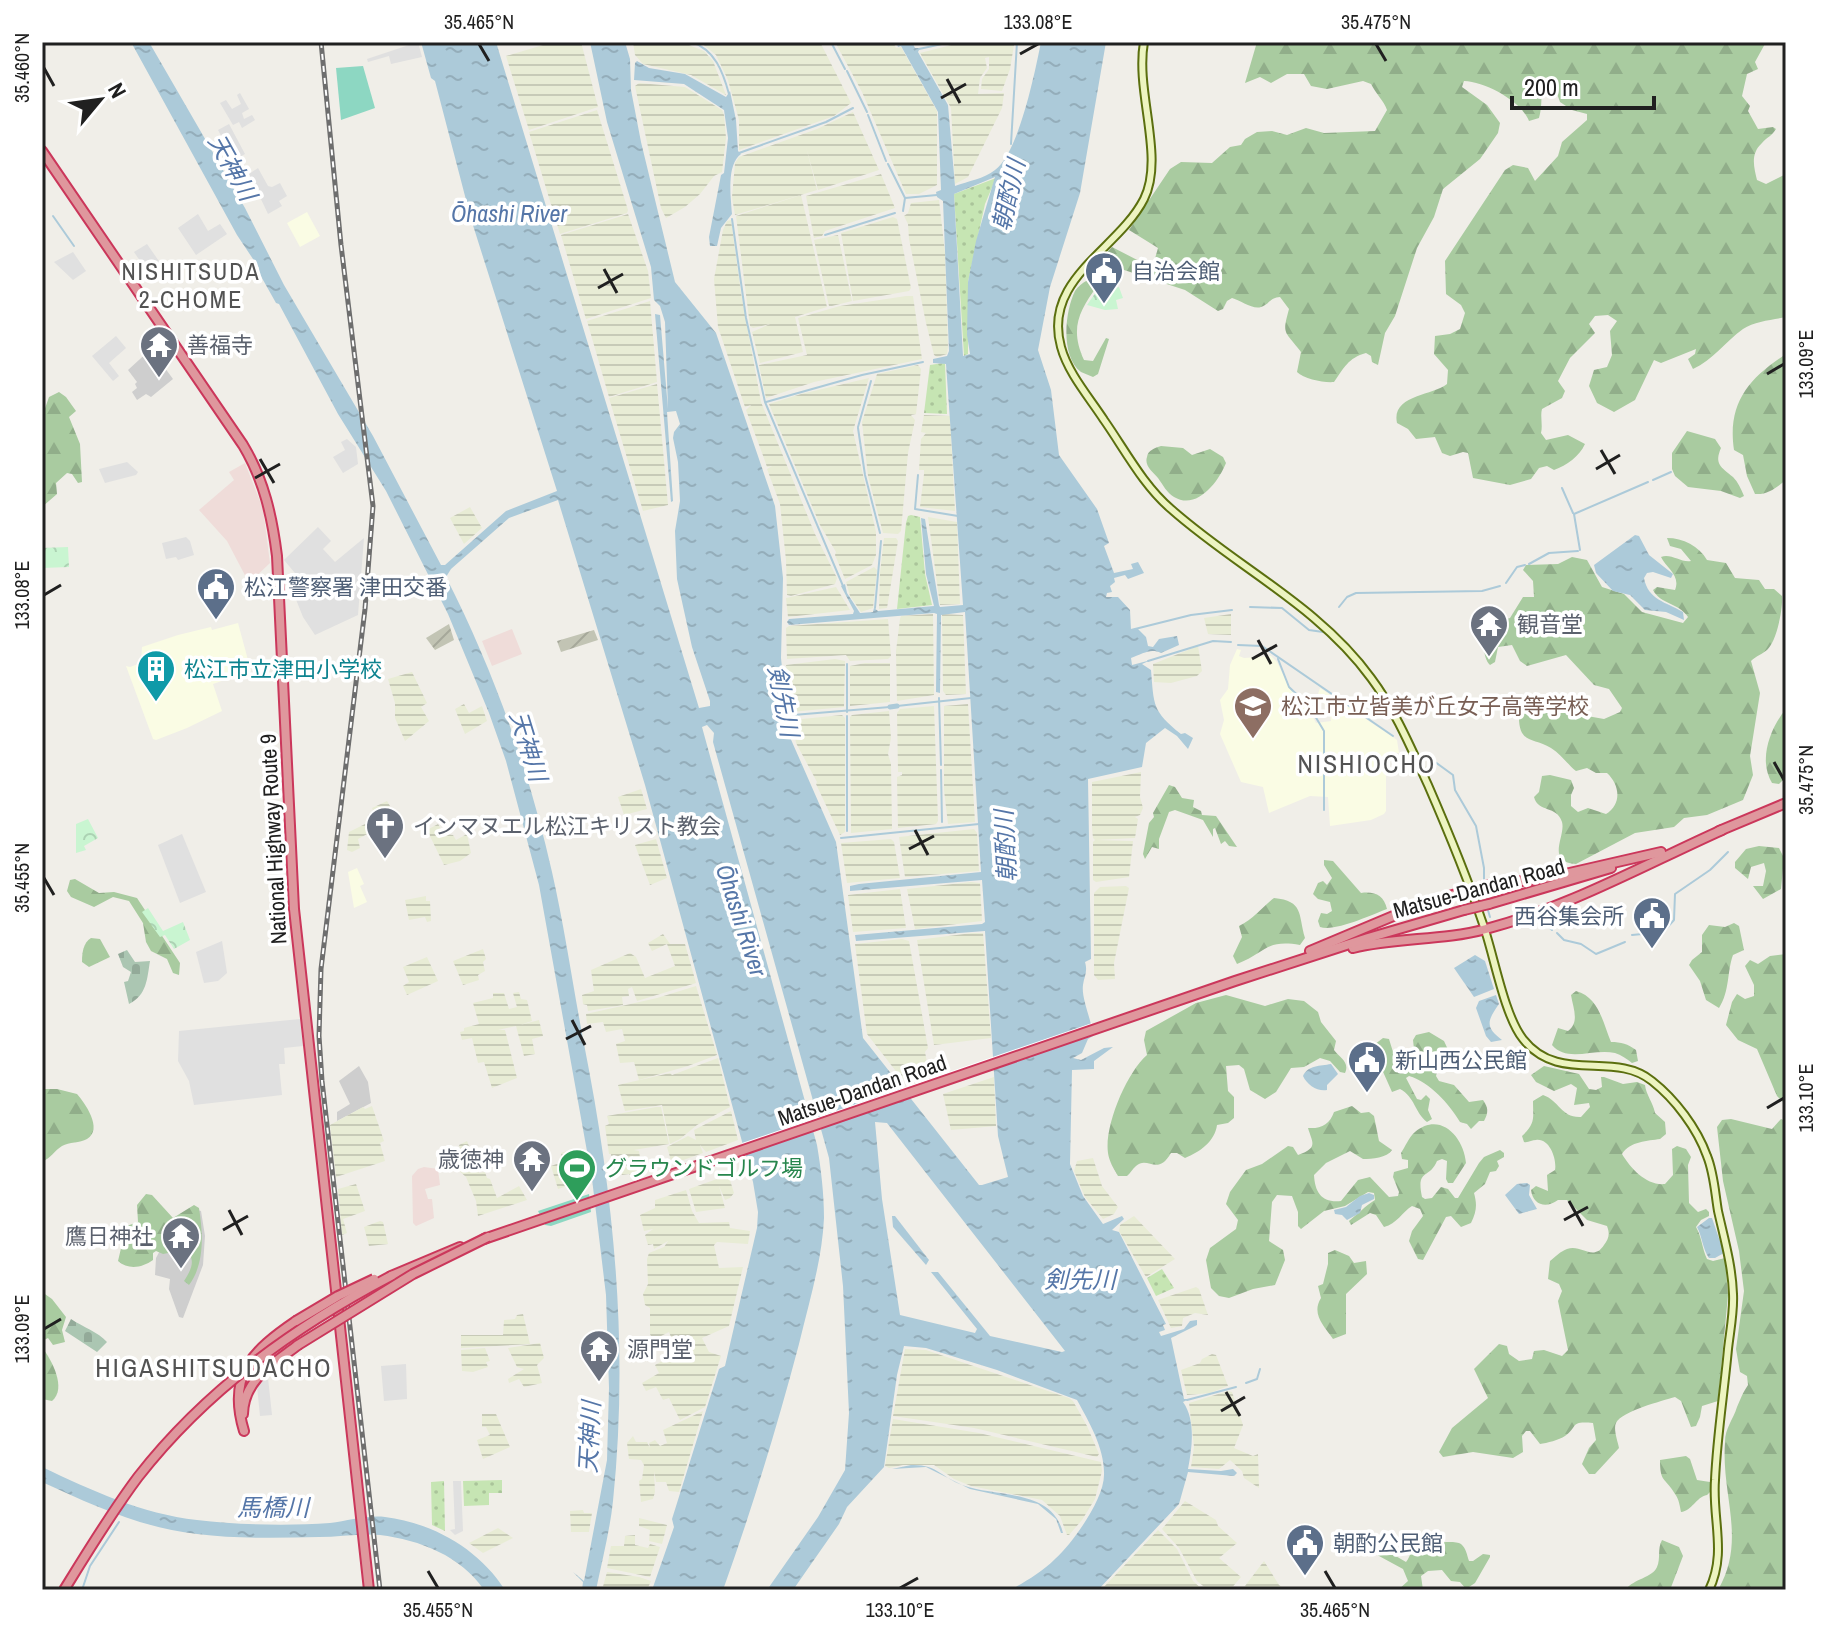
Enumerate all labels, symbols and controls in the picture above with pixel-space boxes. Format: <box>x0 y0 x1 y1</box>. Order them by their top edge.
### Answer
text: 35.465°N <box>444 8 514 35</box>
text: 133.08°E <box>1003 8 1073 35</box>
text: 35.475°N <box>1341 8 1411 35</box>
text: 35.460°N <box>8 33 35 103</box>
north arrow <box>60 60 140 140</box>
scale bar <box>1512 60 1654 110</box>
text: 200 m <box>1524 71 1579 103</box>
text: N <box>101 77 134 103</box>
water label: 天神川 <box>202 128 266 209</box>
water label: 朝酌川 <box>984 153 1032 234</box>
water label: Ōhashi River <box>451 197 568 229</box>
public building icon: 自治会館 <box>1083 250 1125 305</box>
district label: NISHITSUDA 2-CHOME <box>121 255 261 315</box>
place label: 自治会館 <box>1132 256 1220 286</box>
temple icon: 善福寺 <box>138 324 180 379</box>
text: 133.09°E <box>1792 329 1819 399</box>
place label: 善福寺 <box>187 330 253 360</box>
text: 133.08°E <box>8 560 35 630</box>
public building icon: 松江警察署 津田交番 <box>195 566 237 621</box>
place label: 松江警察署 津田交番 <box>244 572 447 602</box>
temple icon: 観音堂 <box>1468 603 1510 658</box>
place label: 観音堂 <box>1517 609 1583 639</box>
building icon: 松江市立津田小学校 <box>135 648 177 703</box>
place label: 松江市立津田小学校 <box>184 654 382 684</box>
water label: 剣先川 <box>761 663 807 742</box>
school or university icon: 松江市立皆美が丘女子高等学校 <box>1232 685 1274 740</box>
place label: 松江市立皆美が丘女子高等学校 <box>1281 691 1589 721</box>
water label: 天神川 <box>503 707 556 788</box>
street label: National Highway Route 9 <box>253 733 293 945</box>
text: 35.475°N <box>1792 745 1819 815</box>
district label: NISHIOCHO <box>1298 746 1436 781</box>
church icon: インマヌエル松江キリスト教会 <box>364 805 406 860</box>
water label: 朝酌川 <box>987 806 1023 883</box>
place label: インマヌエル松江キリスト教会 <box>413 811 721 841</box>
text: 35.455°N <box>8 843 35 913</box>
street label: Matsue-Dandan Road <box>1390 851 1568 925</box>
water label: Ōhashi River <box>709 860 776 981</box>
public building icon: 西谷集会所 <box>1631 895 1673 950</box>
place label: 西谷集会所 <box>1514 901 1624 931</box>
public building icon: 新山西公民館 <box>1346 1039 1388 1094</box>
place label: 新山西公民館 <box>1395 1045 1527 1075</box>
street label: Matsue-Dandan Road <box>774 1047 950 1133</box>
text: 133.10°E <box>1792 1063 1819 1133</box>
temple icon: 歳徳神 <box>511 1138 553 1193</box>
place label: 歳徳神 <box>438 1144 504 1174</box>
sports icon: グラウンドゴルフ場 <box>556 1147 598 1202</box>
place label: グラウンドゴルフ場 <box>605 1153 803 1183</box>
temple icon: 鷹日神社 <box>160 1215 202 1270</box>
place label: 鷹日神社 <box>65 1221 153 1251</box>
water label: 剣先川 <box>1044 1263 1119 1295</box>
text: 133.09°E <box>8 1294 35 1364</box>
temple icon: 源門堂 <box>578 1328 620 1383</box>
place label: 源門堂 <box>627 1334 693 1364</box>
district label: HIGASHITSUDACHO <box>95 1350 333 1385</box>
water label: 天神川 <box>571 1397 607 1474</box>
water label: 馬橋川 <box>237 1491 312 1523</box>
public building icon: 朝酌公民館 <box>1284 1522 1326 1577</box>
place label: 朝酌公民館 <box>1333 1528 1443 1558</box>
text: 35.455°N <box>403 1596 473 1623</box>
text: 133.10°E <box>865 1596 935 1623</box>
text: 35.465°N <box>1300 1596 1370 1623</box>

